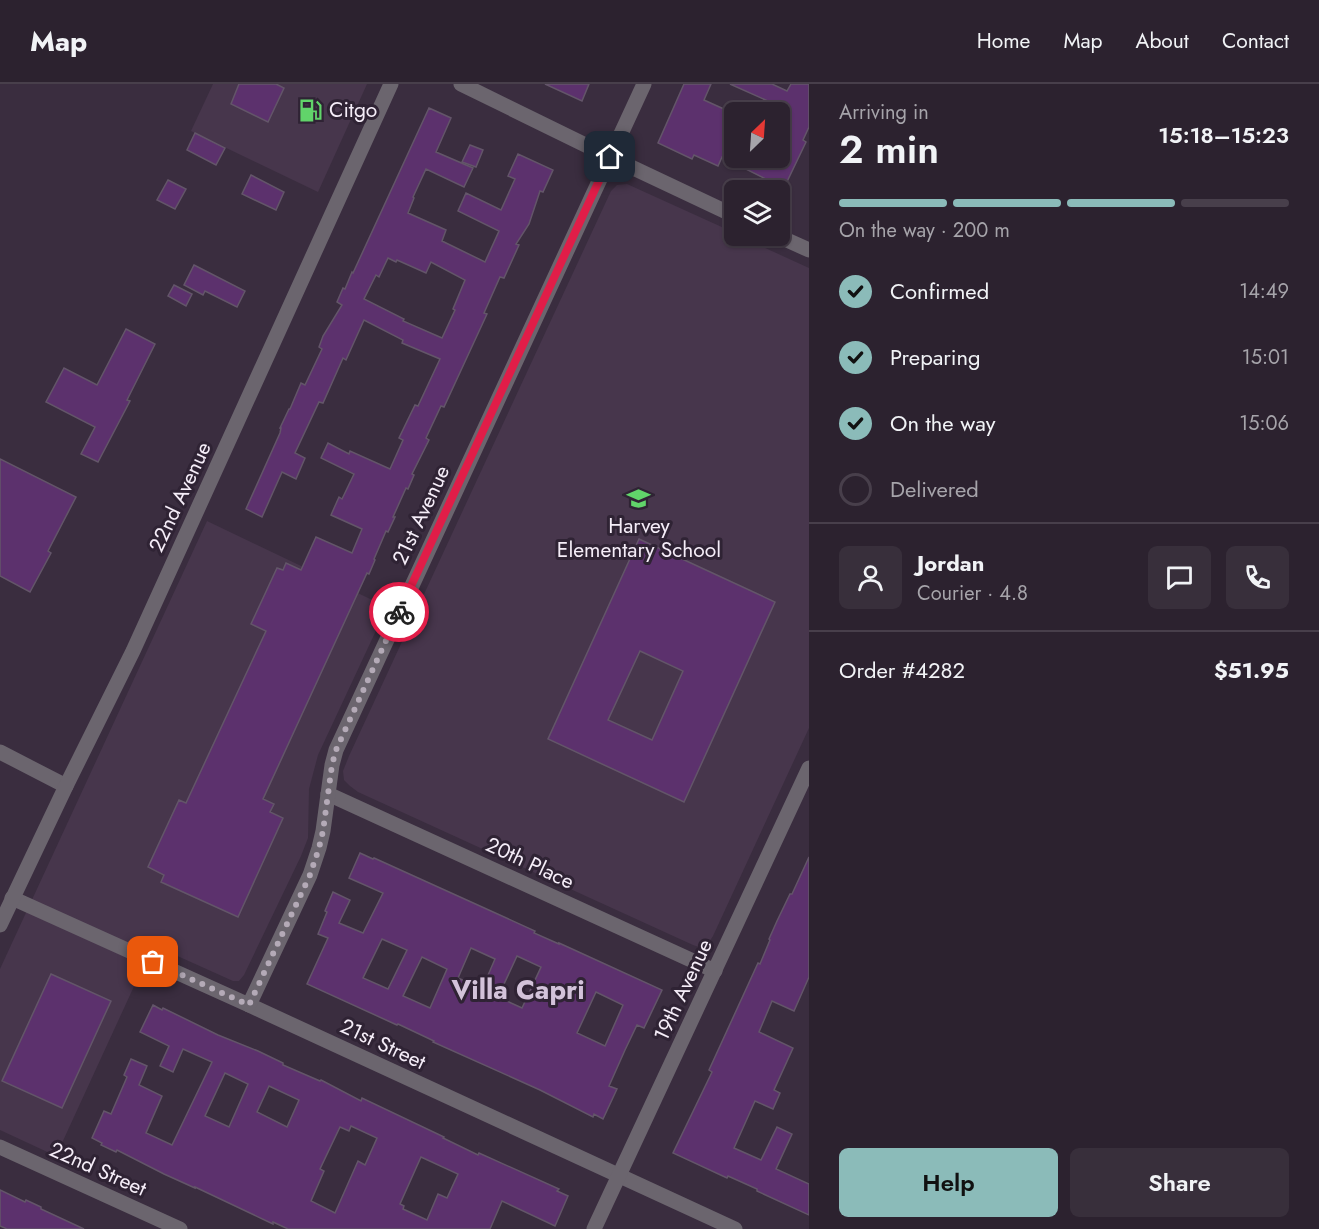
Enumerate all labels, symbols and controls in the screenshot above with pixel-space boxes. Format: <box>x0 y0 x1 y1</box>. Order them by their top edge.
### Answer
text: Map <box>30 21 87 62</box>
text: Home <box>977 26 1030 56</box>
text: Map <box>1063 26 1103 56</box>
text: About <box>1136 26 1189 56</box>
text: Contact <box>1222 26 1289 56</box>
place label: Citgo <box>329 95 377 125</box>
fuel station icon: Citgo <box>298 97 324 123</box>
text: Arriving in <box>839 98 929 127</box>
north arrow <box>724 102 790 168</box>
map controls <box>724 102 790 246</box>
text: 15:18–15:23 <box>1158 119 1289 151</box>
text: 2 min <box>839 121 939 178</box>
pin <box>584 131 635 182</box>
icon: home <box>593 140 626 173</box>
button: layers <box>724 180 790 246</box>
text: On the way · 200 m <box>839 216 1010 245</box>
icon: check <box>839 275 872 308</box>
text: Confirmed <box>890 275 989 307</box>
text: 14:49 <box>1239 277 1289 306</box>
icon: check <box>839 341 872 374</box>
text: Preparing <box>890 341 981 373</box>
text: 15:01 <box>1242 343 1289 372</box>
icon: check <box>839 407 872 440</box>
text: On the way <box>890 407 995 439</box>
text: 15:06 <box>1239 409 1289 438</box>
street label: 22nd Avenue <box>141 437 219 557</box>
street label: 21st Avenue <box>385 460 457 570</box>
text: Delivered <box>890 473 979 505</box>
school or university icon: Harvey Elementary School <box>626 485 652 511</box>
place label: Harvey Elementary School <box>557 511 721 565</box>
button: person <box>839 546 902 609</box>
button: chat <box>1148 546 1211 609</box>
button: phone <box>1226 546 1289 609</box>
text: Jordan <box>917 547 984 579</box>
text: Courier · 4.8 <box>917 579 1028 608</box>
courier <box>369 582 429 642</box>
icon: bike <box>383 596 416 629</box>
text: Order #4282 <box>839 654 965 686</box>
text: $51.95 <box>1214 654 1289 686</box>
street label: 20th Place <box>481 829 579 897</box>
street label: 19th Avenue <box>646 934 720 1046</box>
pin <box>127 936 178 987</box>
icon: bag <box>136 945 169 978</box>
district label: Villa Capri <box>450 970 585 1009</box>
street label: 21st Street <box>335 1011 431 1077</box>
street label: 22nd Street <box>45 1134 151 1204</box>
button: Help <box>839 1148 1058 1217</box>
button: Share <box>1070 1148 1289 1217</box>

